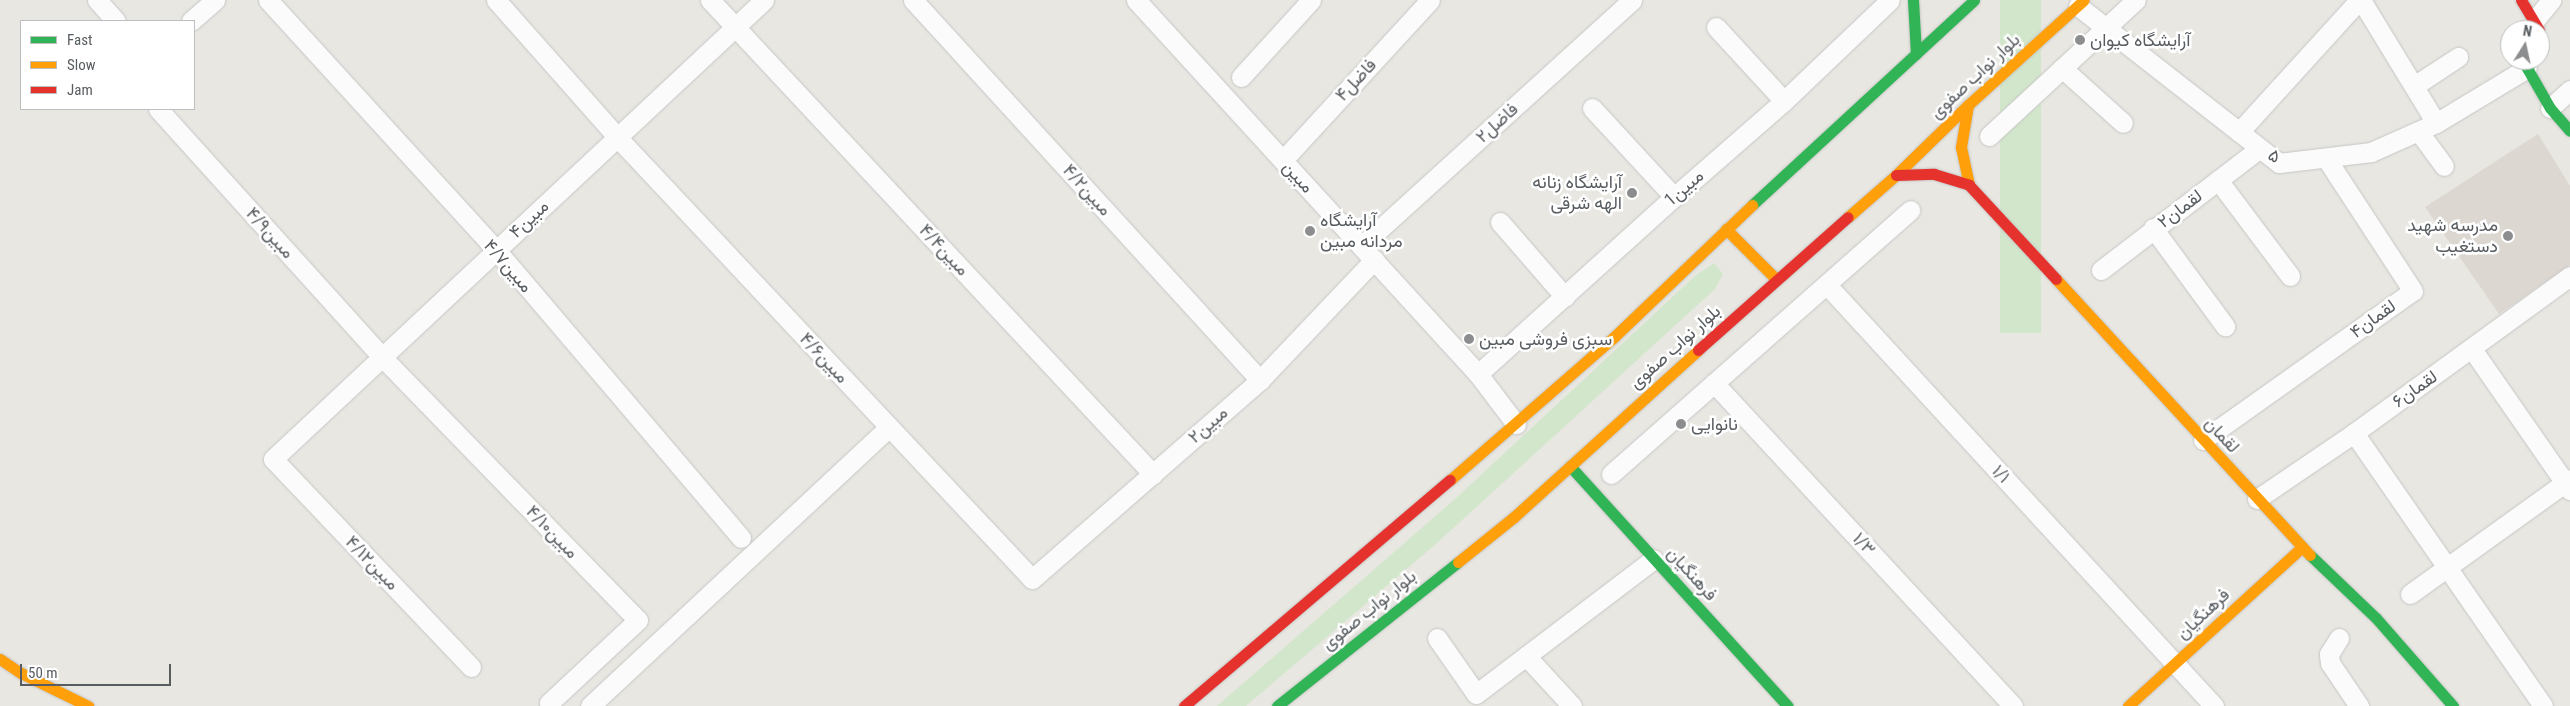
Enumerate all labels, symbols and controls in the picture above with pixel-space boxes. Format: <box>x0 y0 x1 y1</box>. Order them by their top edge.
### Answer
legend <box>20 20 195 110</box>
north arrow <box>2500 20 2550 70</box>
text: N <box>2522 23 2533 40</box>
street label: بلوار نواب صفوی <box>1925 29 2025 123</box>
place label: آرایشگاه کیوان <box>2090 29 2190 51</box>
text: Fast <box>67 31 92 49</box>
marker: آرایشگاه کیوان <box>2074 34 2086 46</box>
street label: ۴فاضل <box>1331 54 1381 106</box>
text: Slow <box>67 56 96 74</box>
text: Jam <box>67 81 93 99</box>
street label: ۲فاضل <box>1471 98 1523 148</box>
street label: ۵ <box>2264 144 2284 168</box>
street label: مبین <box>1278 156 1318 198</box>
street label: ۴/۲مبین <box>1058 160 1116 220</box>
street label: 1مبین <box>1660 165 1708 211</box>
place label: آرایشگاه زنانه الهه شرقی <box>1532 172 1622 214</box>
street label: ۲لقمان <box>2153 185 2207 233</box>
marker: آرایشگاه زنانه الهه شرقی <box>1626 187 1638 199</box>
street label: ۴مبین <box>505 195 553 243</box>
street label: ۴/۹مبین <box>241 203 299 263</box>
place label: آرایشگاه مردانه مبین <box>1320 210 1402 252</box>
place label: مدرسه شهید دستغیب <box>2407 215 2498 258</box>
street label: ۴/۴مبین <box>915 220 973 280</box>
marker: آرایشگاه مردانه مبین <box>1304 225 1316 237</box>
marker: مدرسه شهید دستغیب <box>2502 230 2514 242</box>
street label: ۴/۷مبین <box>479 235 537 297</box>
street label: لقمان۴ <box>2346 295 2400 343</box>
street label: بلوار نواب صفوی <box>1625 300 1725 394</box>
street label: ۴/۶مبین <box>795 328 853 388</box>
place label: سبزی فروشی مبین <box>1479 328 1612 350</box>
marker: سبزی فروشی مبین <box>1463 333 1475 345</box>
street label: ۶لقمان <box>2388 366 2442 412</box>
street label: ۲مبین <box>1184 402 1232 448</box>
place label: نانوایی <box>1691 413 1738 435</box>
street label: لقمان <box>2200 413 2244 457</box>
marker: نانوایی <box>1675 418 1687 430</box>
street label: ۱/۱ <box>1987 460 2015 488</box>
street label: ۴/۱۰مبین <box>521 501 583 563</box>
street label: ۱/۳ <box>1848 528 1880 560</box>
street label: ۴/۱۲مبین <box>341 531 403 595</box>
street label: فرهنگیان <box>1662 543 1722 605</box>
street label: بلوار نواب صفوی <box>1317 565 1421 655</box>
street label: فرهنگیان <box>2172 584 2234 644</box>
scale bar <box>22 654 174 686</box>
text: 50 m <box>28 664 58 682</box>

